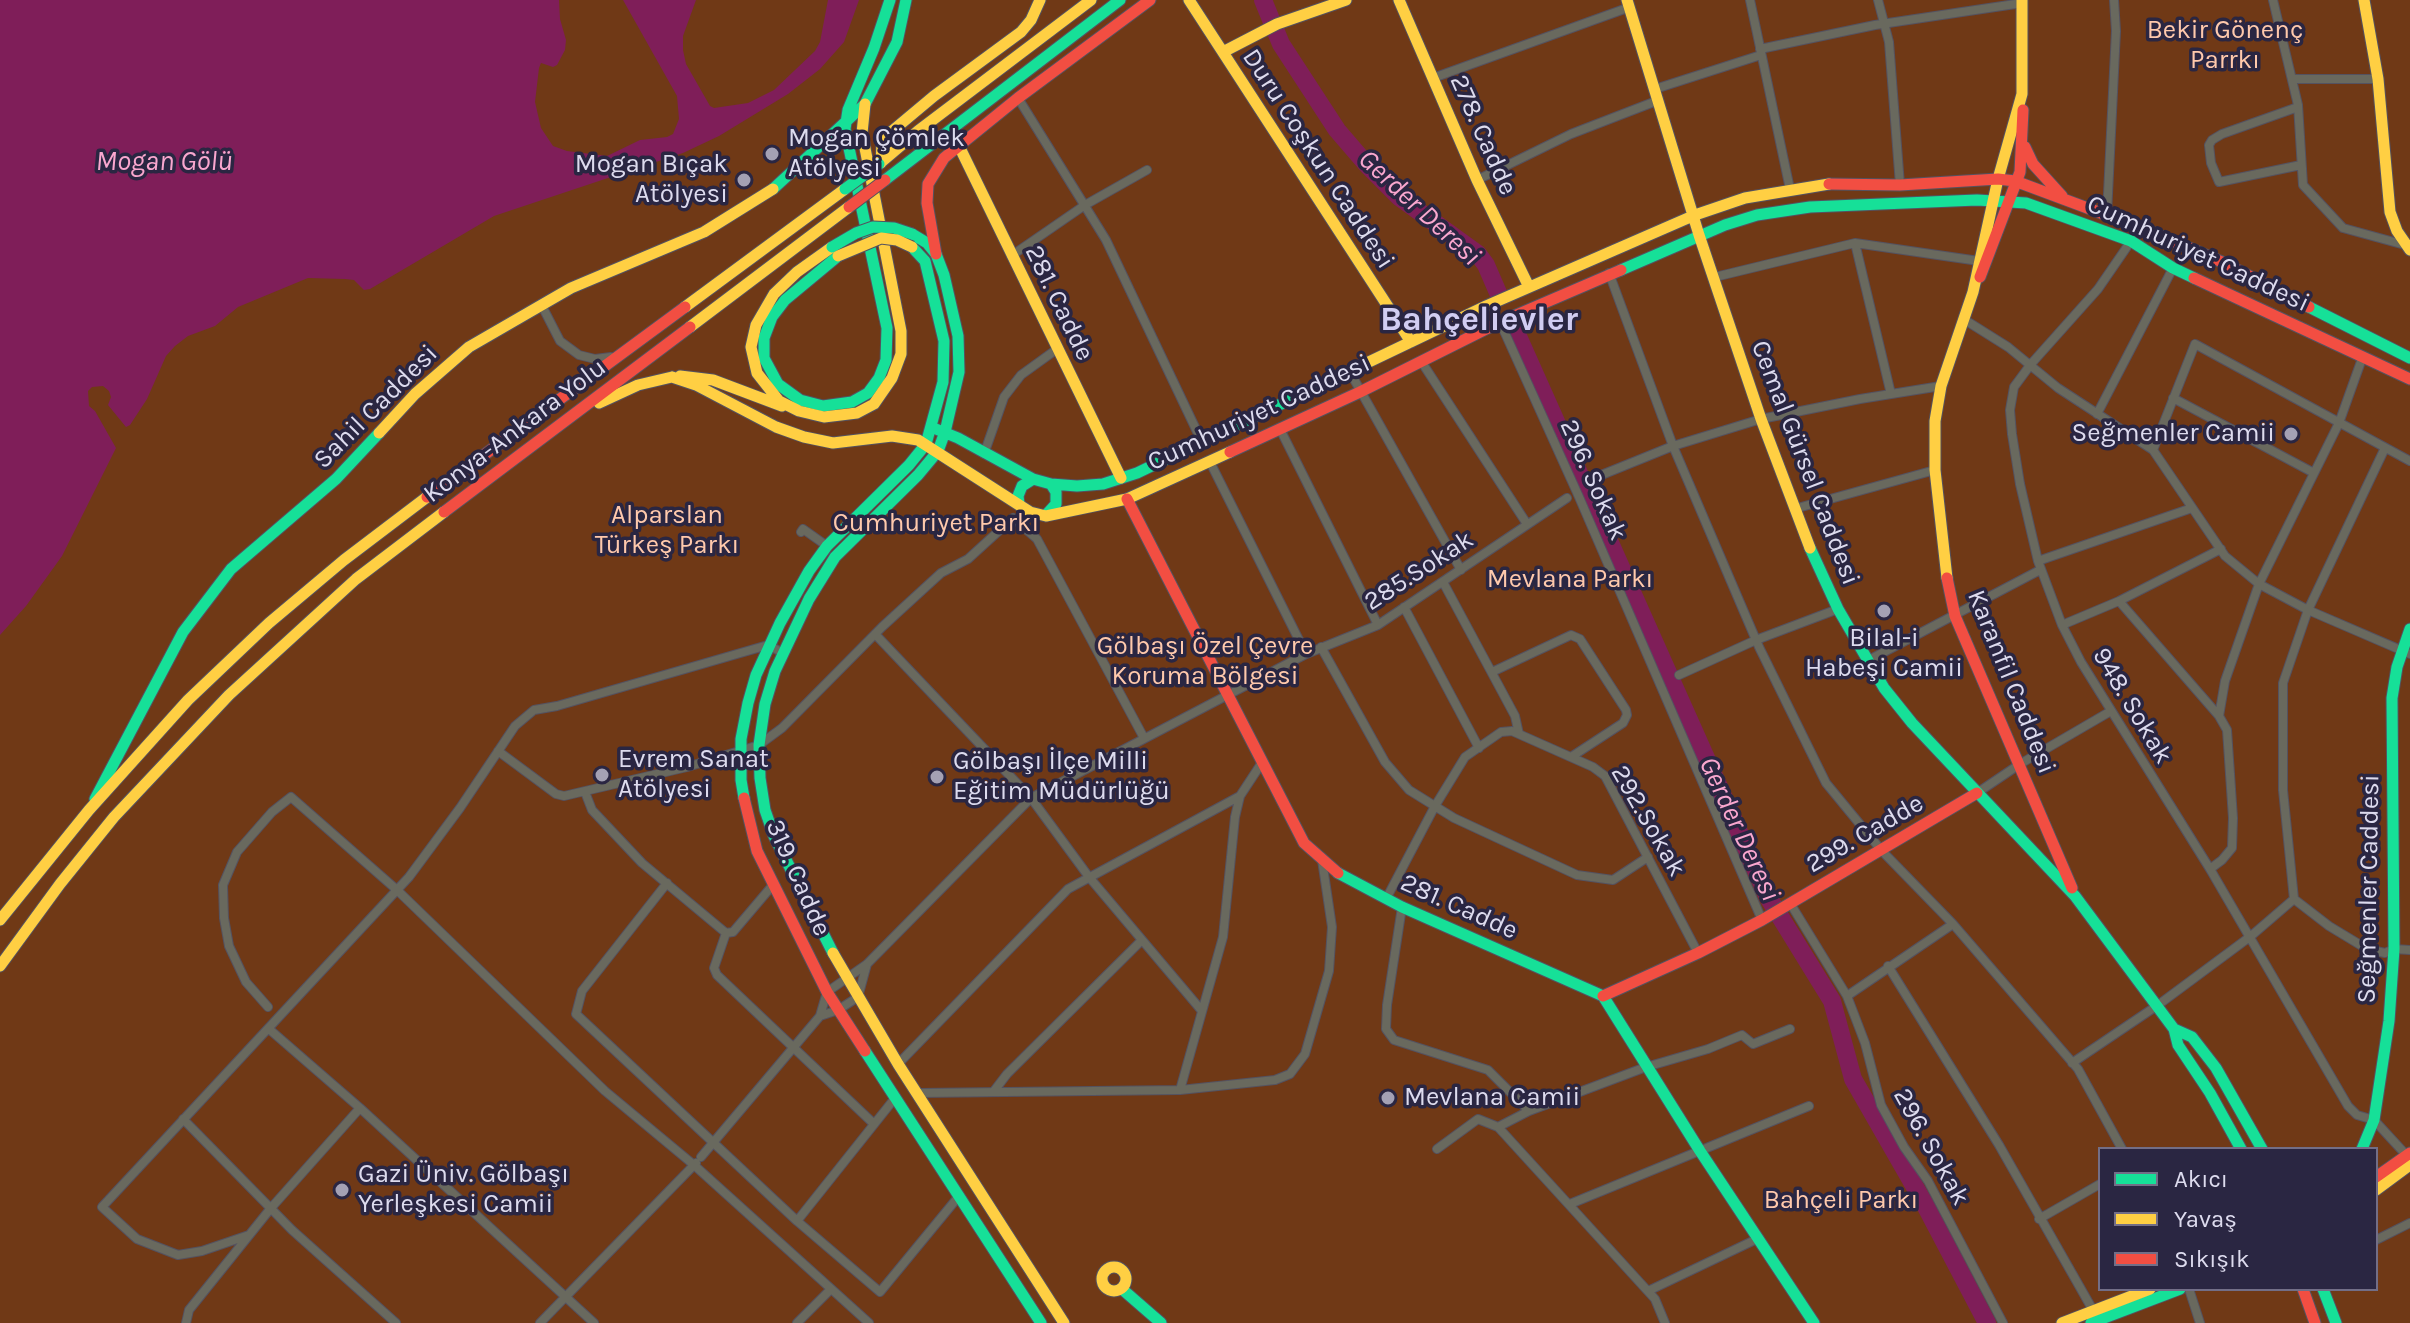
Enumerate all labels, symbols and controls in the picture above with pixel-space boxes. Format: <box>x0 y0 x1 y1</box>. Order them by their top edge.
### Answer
park label: Bekir Gönenç Parrkı <box>2147 15 2303 76</box>
street label: Duru Coşkun Caddesi <box>1235 43 1401 275</box>
street label: 278. Cadde <box>1443 70 1523 200</box>
place label: Mogan Çömlek Atölyesi <box>788 123 965 184</box>
water label: Gerder Deresi <box>1351 143 1487 273</box>
water label: Mogan Gölü <box>96 145 232 179</box>
marker: Mogan Çömlek Atölyesi <box>763 145 781 163</box>
place label: Mogan Bıçak Atölyesi <box>575 149 728 210</box>
marker: Mogan Bıçak Atölyesi <box>735 171 753 189</box>
street label: Cumhuriyet Caddesi <box>2082 189 2314 319</box>
street label: 281. Cadde <box>1018 240 1100 366</box>
district label: Bahçelievler <box>1380 300 1578 340</box>
street label: Cemal Gürsel Caddesi <box>1744 336 1866 590</box>
street label: Sahil Caddesi <box>307 338 445 476</box>
street label: Cumhuriyet Caddesi <box>1143 348 1375 478</box>
street label: Konya-Ankara Yolu <box>418 352 612 510</box>
street label: 296. Sokak <box>1552 415 1634 545</box>
place label: Seğmenler Camii <box>2072 418 2275 450</box>
marker: Seğmenler Camii <box>2282 425 2300 443</box>
park label: Alparslan Türkeş Parkı <box>595 500 739 562</box>
park label: Cumhuriyet Parkı <box>833 508 1039 540</box>
street label: 285.Sokak <box>1359 524 1479 618</box>
park label: Mevlana Parkı <box>1487 564 1653 596</box>
street label: Karanfil Caddesi <box>1960 586 2062 778</box>
marker: Bilal-i Habeşi Camii <box>1875 602 1893 620</box>
place label: Bilal-i Habeşi Camii <box>1805 623 1963 684</box>
park label: Gölbaşı Özel Çevre Koruma Bölgesi <box>1097 631 1313 692</box>
street label: 948. Sokak <box>2085 642 2179 770</box>
place label: Evrem Sanat Atölyesi <box>618 744 769 806</box>
place label: Gölbaşı İlçe Milli Eğitim Müdürlüğü <box>953 746 1170 808</box>
water label: Gerder Deresi <box>1691 752 1787 906</box>
street label: 292.Sokak <box>1604 760 1692 882</box>
marker: Evrem Sanat Atölyesi <box>593 766 611 784</box>
marker: Gölbaşı İlçe Milli Eğitim Müdürlüğü <box>928 768 946 786</box>
street label: Seğmenler Caddesi <box>2351 774 2387 1004</box>
street label: 299. Cadde <box>1801 788 1929 880</box>
street label: 319. Cadde <box>758 815 838 941</box>
street label: 281. Cadde <box>1396 867 1522 947</box>
place label: Mevlana Camii <box>1404 1082 1580 1114</box>
street label: 296. Sokak <box>1886 1083 1976 1211</box>
marker: Mevlana Camii <box>1379 1089 1397 1107</box>
legend <box>2098 1147 2378 1291</box>
place label: Gazi Üniv. Gölbaşı Yerleşkesi Camii <box>358 1159 569 1220</box>
text: Akıcı <box>2174 1165 2228 1193</box>
marker: Gazi Üniv. Gölbaşı Yerleşkesi Camii <box>333 1181 351 1199</box>
park label: Bahçeli Parkı <box>1764 1185 1918 1217</box>
text: Yavaş <box>2174 1205 2237 1233</box>
text: Sıkışık <box>2174 1245 2250 1273</box>

